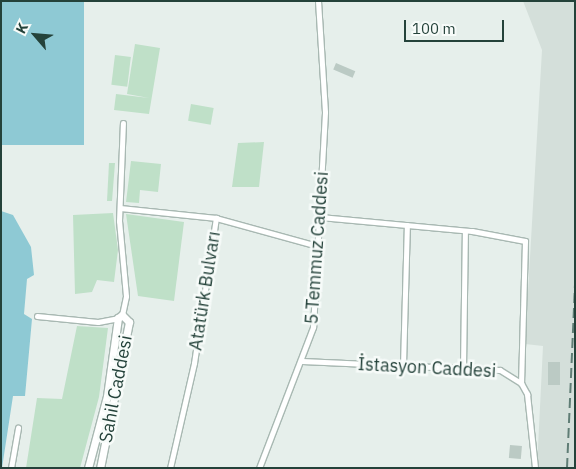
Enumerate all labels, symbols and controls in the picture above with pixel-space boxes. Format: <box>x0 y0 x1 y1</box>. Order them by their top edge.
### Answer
north arrow <box>10 10 60 60</box>
scale bar <box>406 10 506 42</box>
text: 100 m <box>412 19 456 38</box>
text: K <box>11 20 32 37</box>
street label: 5 Temmuz Caddesi <box>301 171 333 325</box>
street label: Atatürk Bulvarı <box>185 230 225 352</box>
street label: Sahil Caddesi <box>95 334 137 444</box>
street label: İstasyon Caddesi <box>357 354 497 382</box>

